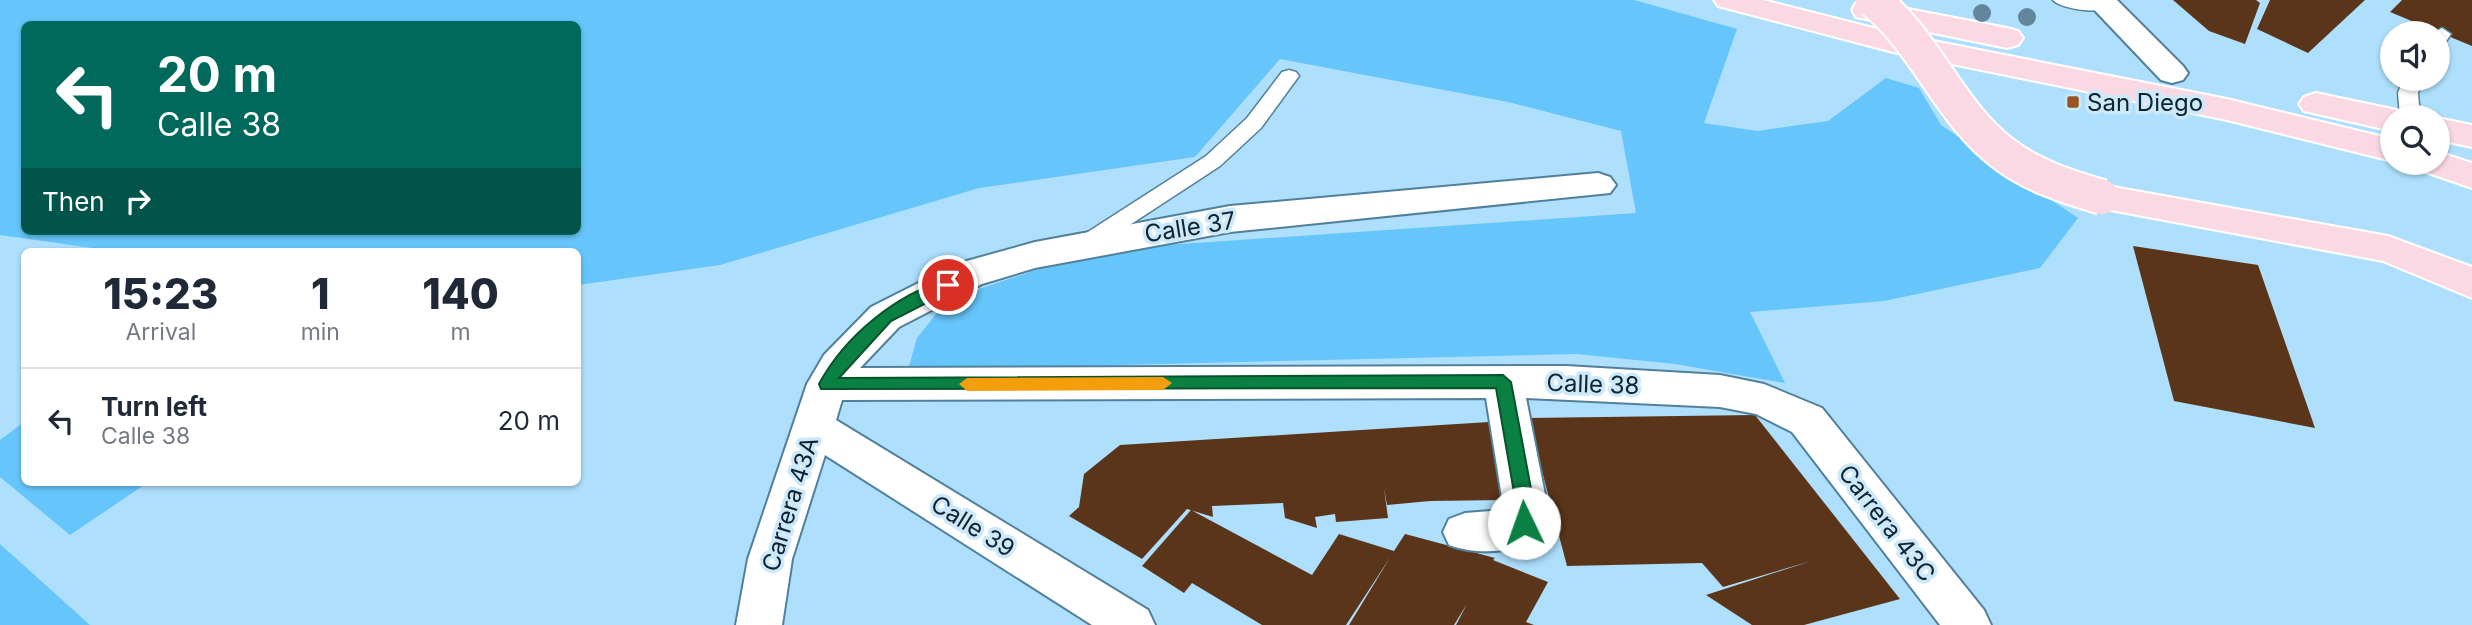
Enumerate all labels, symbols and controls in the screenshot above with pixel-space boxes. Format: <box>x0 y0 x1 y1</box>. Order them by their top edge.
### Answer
map controls <box>2380 21 2450 175</box>
button: sound <box>2380 21 2450 91</box>
text: 20 m <box>157 45 277 104</box>
icon: left <box>42 49 133 140</box>
place label: San Diego <box>2087 88 2203 117</box>
marker: San Diego <box>2065 94 2081 110</box>
text: Calle 38 <box>157 105 281 144</box>
button: search <box>2380 105 2450 175</box>
icon: right <box>119 182 157 220</box>
text: Then <box>42 186 105 217</box>
street label: Calle 37 <box>1142 205 1238 249</box>
pin <box>918 255 978 315</box>
icon: arrive <box>929 266 967 304</box>
text: 15:23 <box>103 268 218 319</box>
text: 1 <box>311 268 330 319</box>
text: 140 <box>422 268 499 319</box>
text: Arrival <box>125 318 196 346</box>
text: min <box>301 318 340 346</box>
text: m <box>450 318 471 346</box>
street label: Calle 38 <box>1546 368 1640 400</box>
text: Turn left <box>101 391 207 422</box>
icon: left <box>42 402 80 440</box>
text: 20 m <box>498 405 560 436</box>
text: Calle 38 <box>101 422 190 450</box>
street label: Carrera 43A <box>756 433 824 575</box>
street label: Carrera 43C <box>1832 459 1942 587</box>
position arrow <box>1487 486 1561 560</box>
street label: Calle 39 <box>926 489 1020 563</box>

